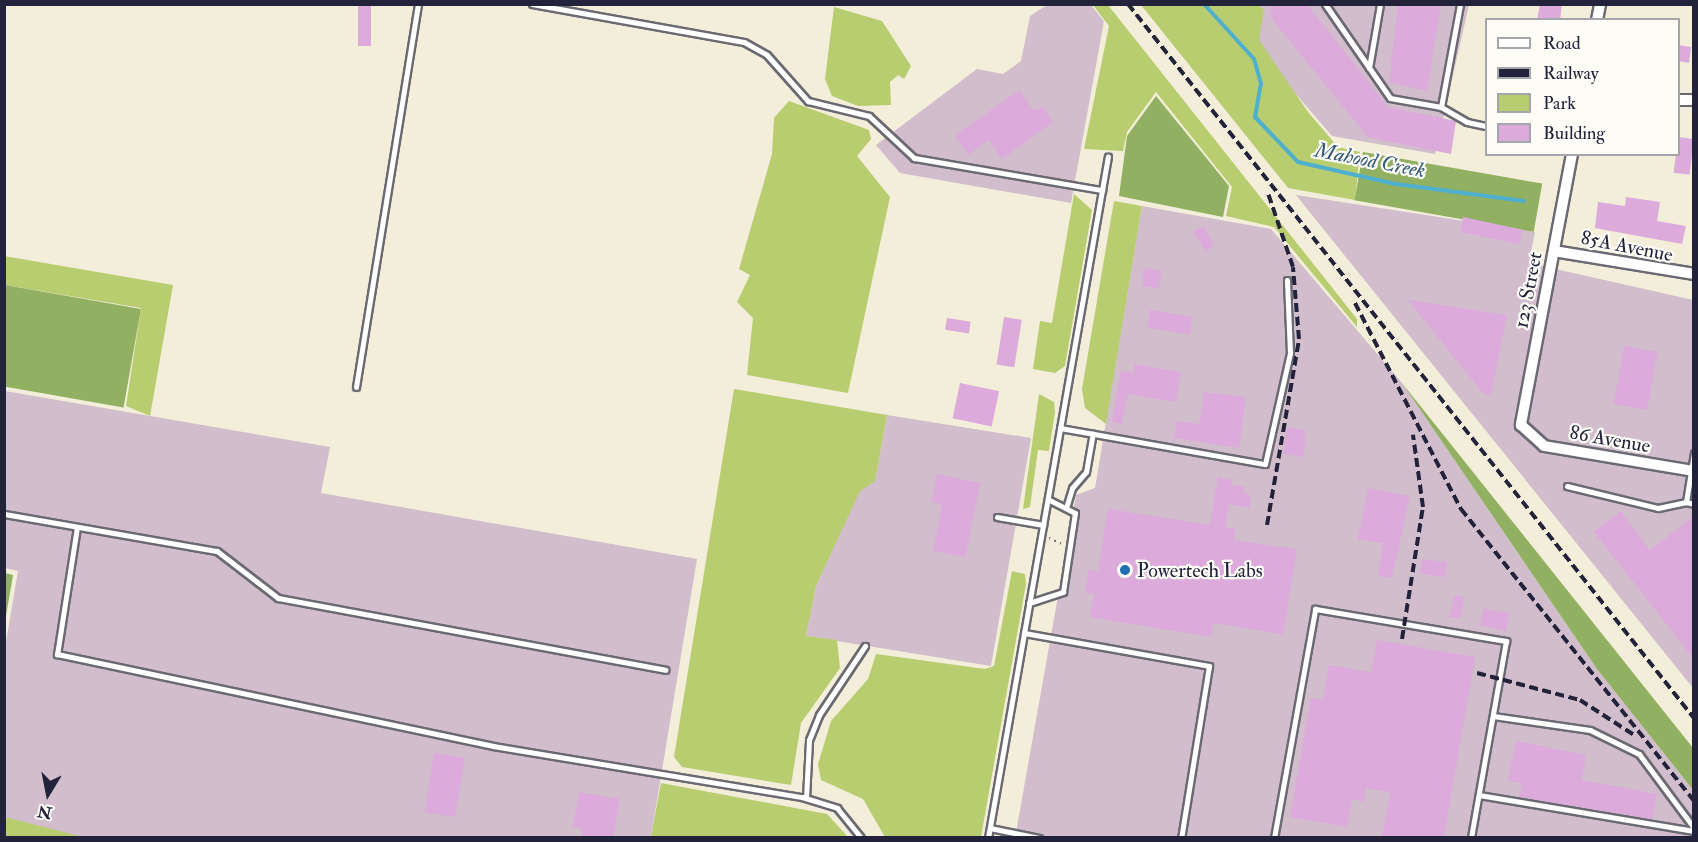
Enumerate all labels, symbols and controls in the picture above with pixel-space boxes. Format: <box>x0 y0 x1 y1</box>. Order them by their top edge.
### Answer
legend <box>1485 18 1680 156</box>
text: Road <box>1543 32 1581 55</box>
text: Railway <box>1543 62 1599 85</box>
text: Park <box>1543 92 1576 115</box>
text: Building <box>1543 122 1605 145</box>
water label: Mahood Creek <box>1313 138 1427 184</box>
street label: 85A Avenue <box>1579 225 1675 267</box>
street label: 123 Street <box>1509 250 1547 330</box>
street label: 86 Avenue <box>1568 420 1652 458</box>
place label: Powertech Labs <box>1137 558 1263 582</box>
marker: Powertech Labs <box>1118 563 1132 577</box>
north arrow <box>18 764 78 824</box>
text: N <box>36 801 54 823</box>

